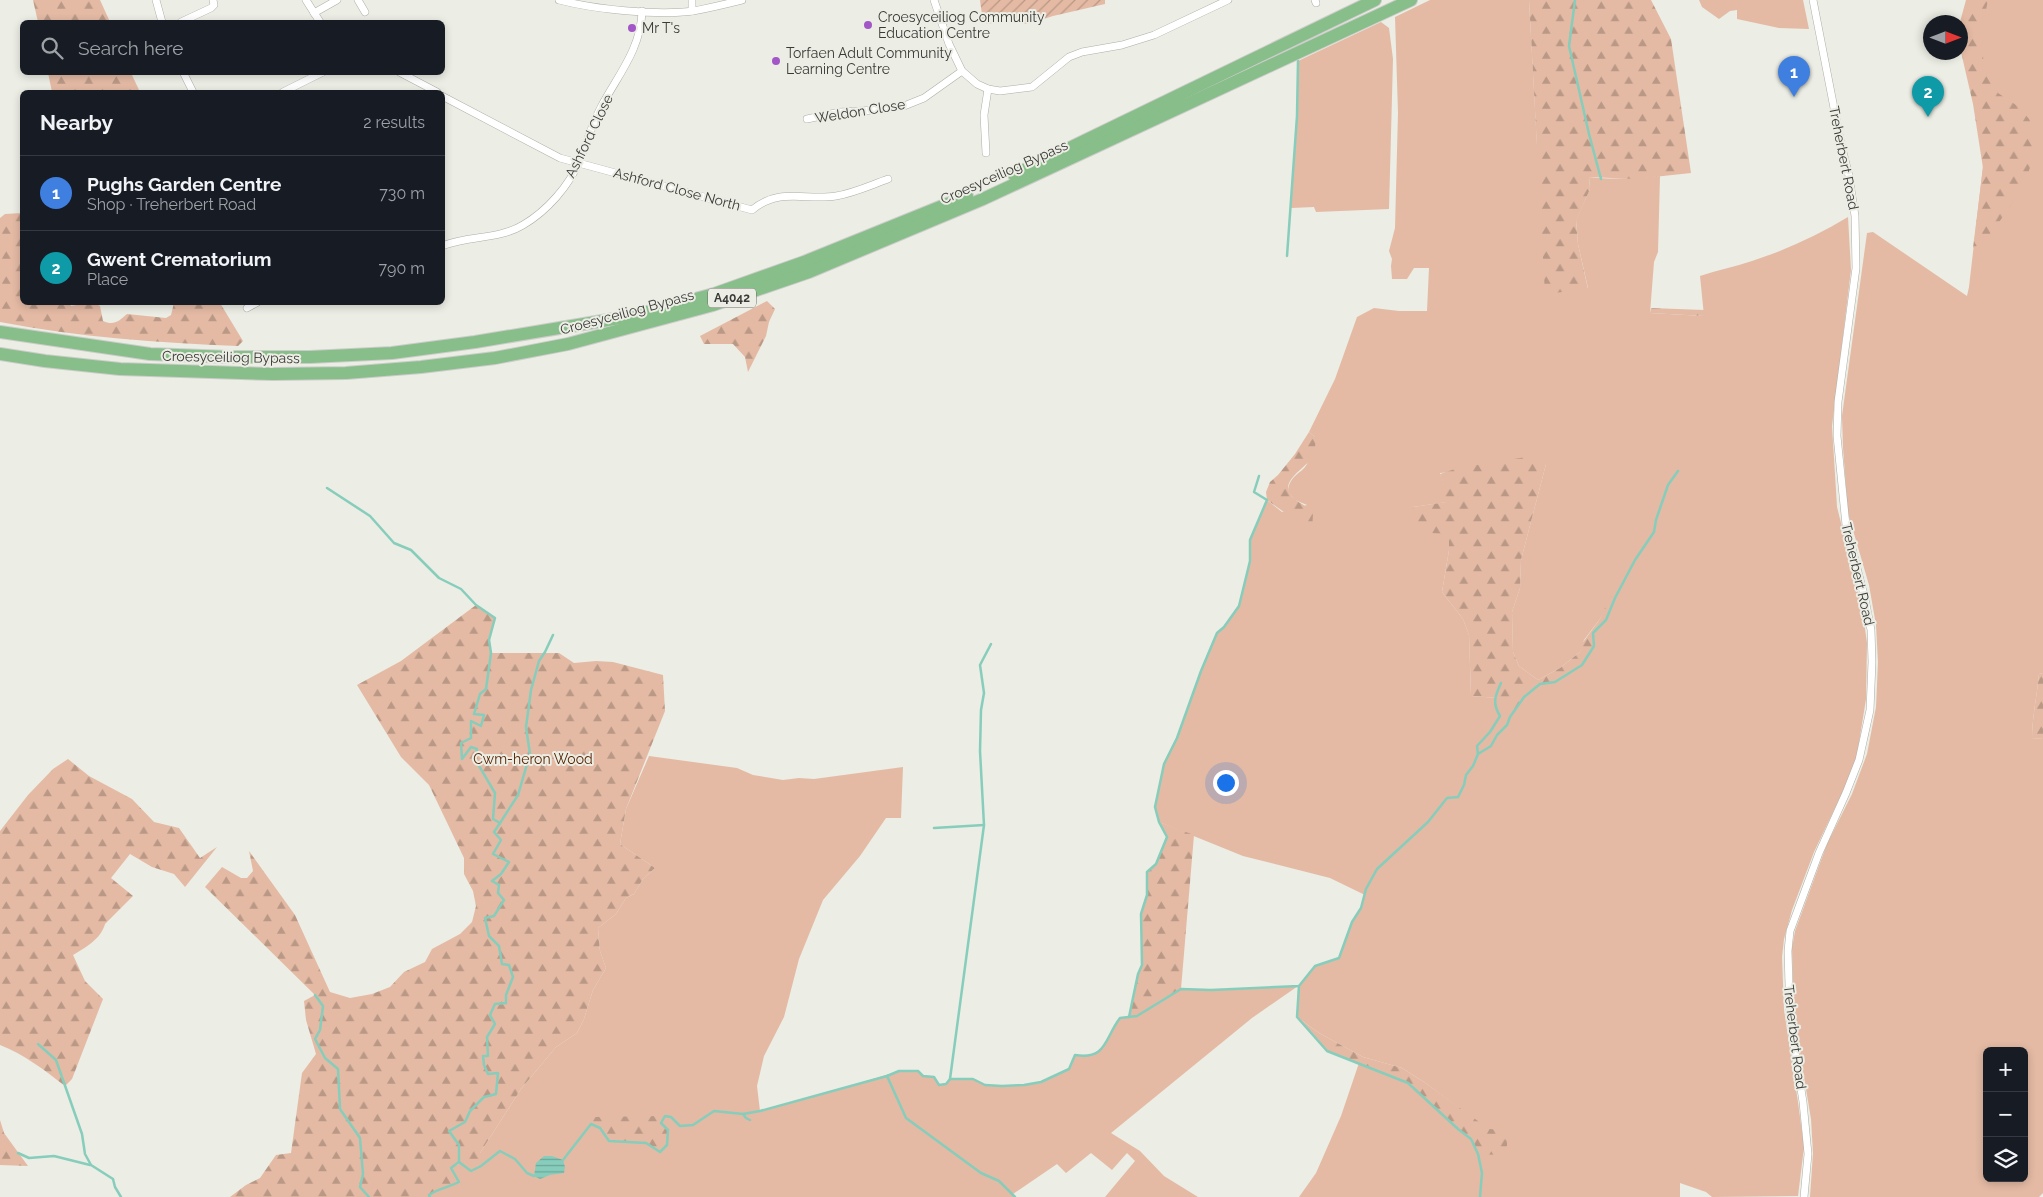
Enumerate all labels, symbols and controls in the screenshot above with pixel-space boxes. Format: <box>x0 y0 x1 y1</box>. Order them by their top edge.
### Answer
place label: Croesyceiliog Community Education Centre <box>878 9 1045 41</box>
north arrow <box>1923 15 1968 60</box>
marker: Croesyceiliog Community Education Centre <box>862 19 874 31</box>
search box <box>20 20 445 75</box>
place label: Mr T's <box>642 20 680 36</box>
marker: Mr T's <box>626 22 638 34</box>
icon: search <box>38 34 66 62</box>
text: Search here <box>78 37 184 59</box>
place label: Torfaen Adult Community Learning Centre <box>786 45 952 77</box>
marker: Torfaen Adult Community Learning Centre <box>770 55 782 67</box>
pin: 1 <box>1778 56 1810 97</box>
pin: 2 <box>1912 76 1944 117</box>
street label: Ashford Close <box>562 92 616 180</box>
street label: Weldon Close <box>814 96 906 126</box>
street label: Treherbert Road <box>1826 105 1862 211</box>
text: Nearby <box>40 110 113 135</box>
text: 2 results <box>363 113 425 132</box>
street label: Croesyceiliog Bypass <box>938 137 1070 207</box>
street label: Ashford Close North <box>612 164 742 214</box>
text: Pughs Garden Centre <box>87 173 281 195</box>
text: 1 <box>52 184 60 203</box>
text: 730 m <box>379 184 425 203</box>
text: Shop · Treherbert Road <box>87 195 256 214</box>
text: Gwent Crematorium <box>87 248 271 270</box>
text: 2 <box>51 259 61 278</box>
text: 790 m <box>379 259 425 278</box>
text: Place <box>87 270 128 289</box>
street label: Croesyceiliog Bypass <box>558 286 696 338</box>
road number: A4042 <box>708 288 756 308</box>
street label: Croesyceiliog Bypass <box>162 348 300 366</box>
street label: Treherbert Road <box>1838 521 1878 627</box>
park label: Cwm-heron Wood <box>473 751 593 767</box>
your location <box>1213 770 1239 796</box>
street label: Treherbert Road <box>1781 984 1809 1090</box>
map controls <box>1983 1047 2028 1182</box>
button: + <box>1983 1047 2028 1092</box>
button: − <box>1983 1092 2028 1137</box>
button: layers <box>1983 1137 2028 1182</box>

